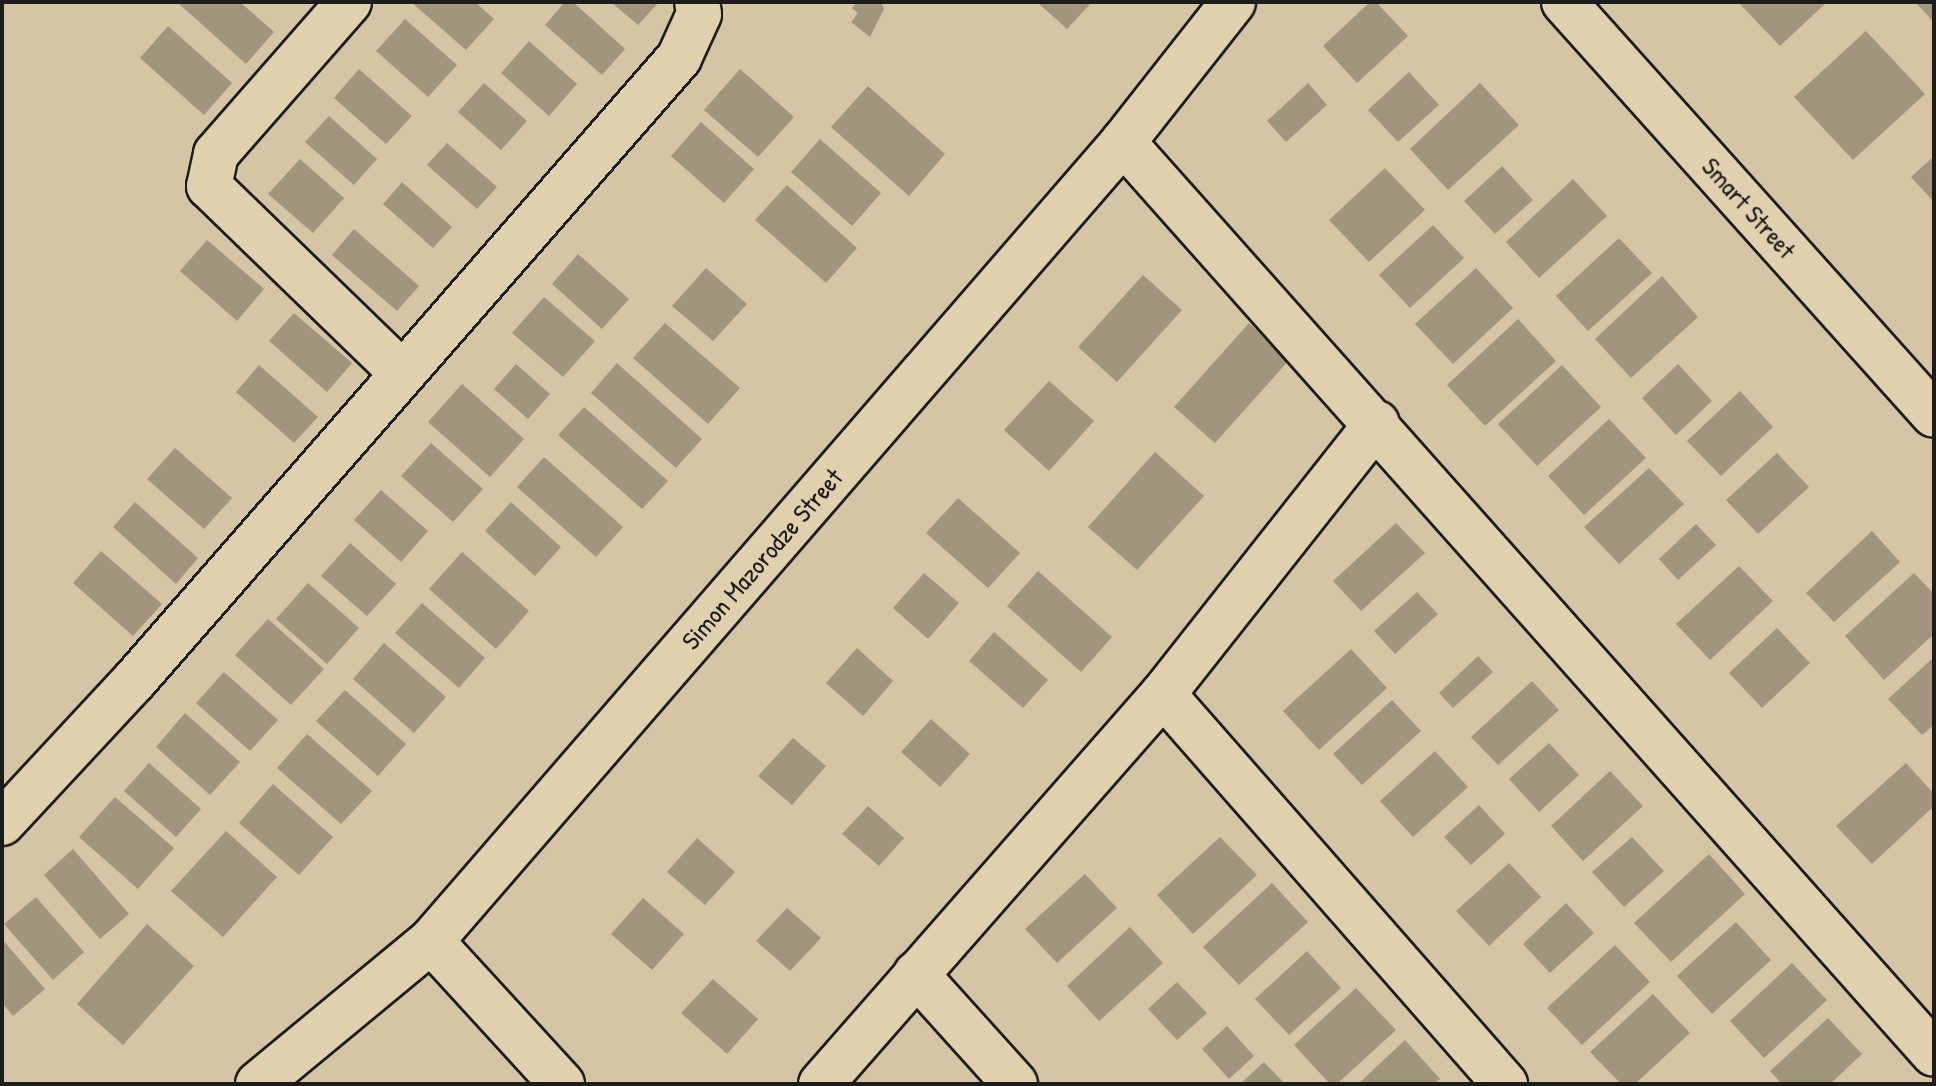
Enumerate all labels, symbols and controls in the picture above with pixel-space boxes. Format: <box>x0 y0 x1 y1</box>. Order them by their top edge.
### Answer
street label: Smart Street <box>1695 151 1803 265</box>
street label: Simon Mazorodze Street <box>675 462 849 656</box>

